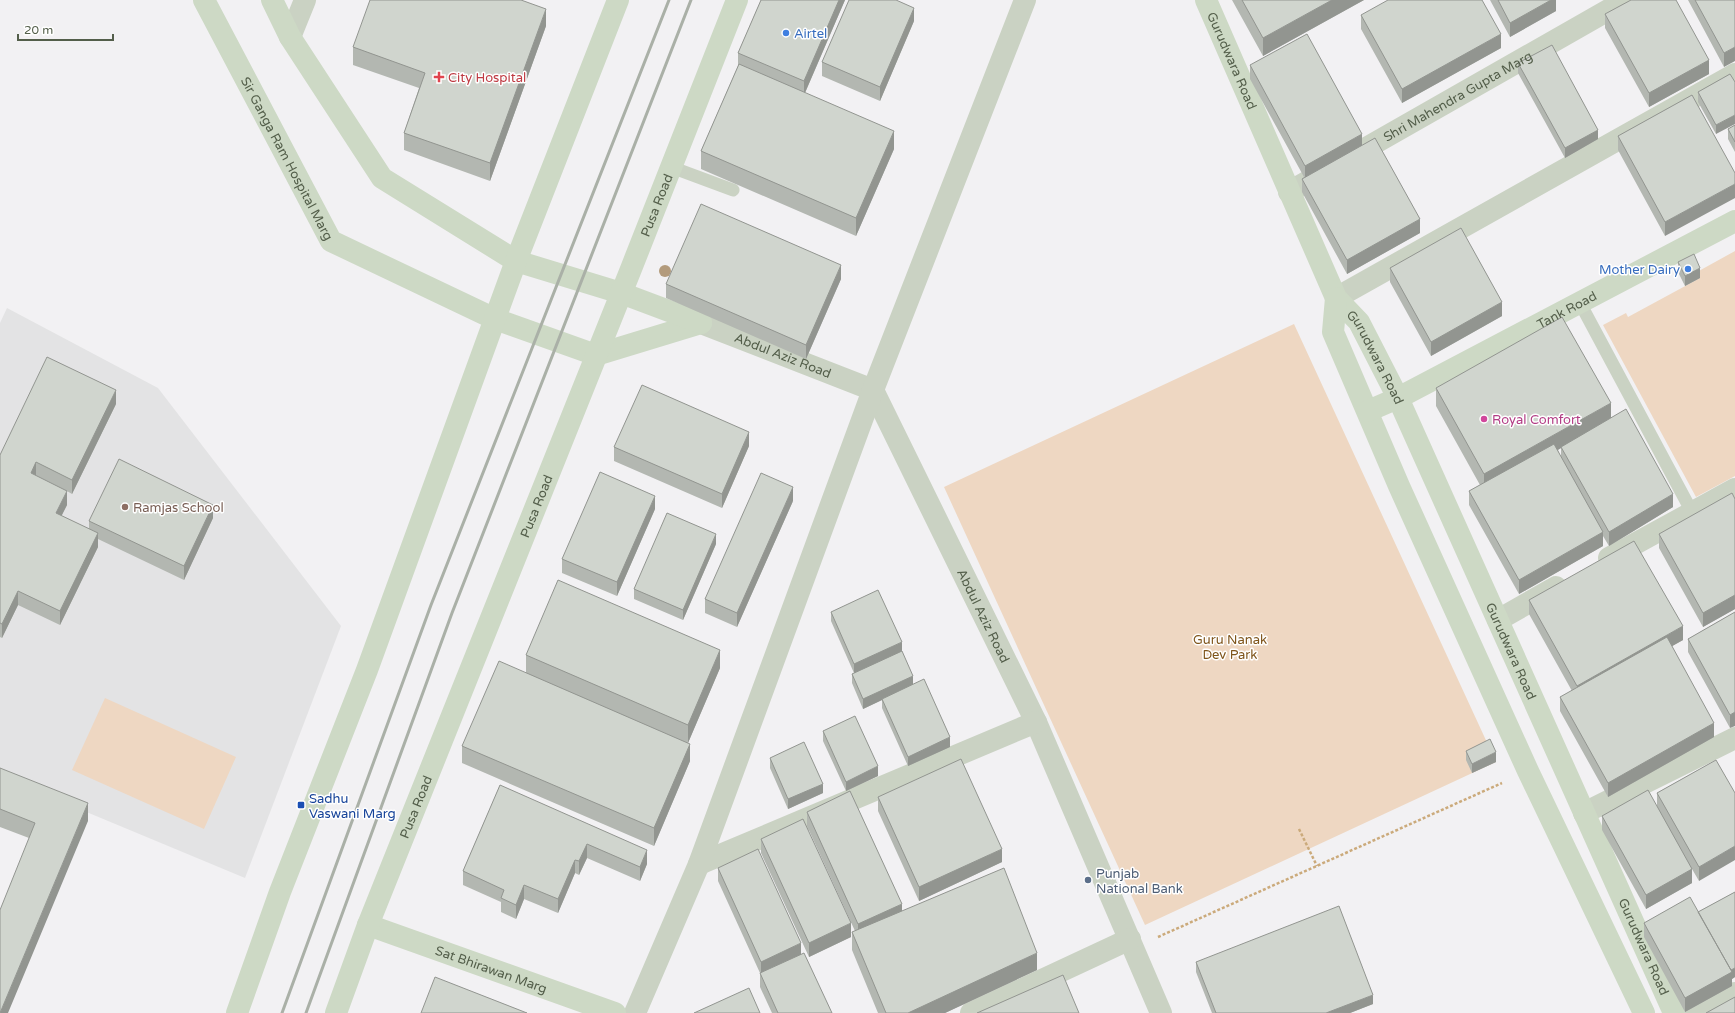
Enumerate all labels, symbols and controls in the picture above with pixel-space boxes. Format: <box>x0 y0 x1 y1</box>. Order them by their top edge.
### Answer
street label: Gurudwara Road <box>1203 10 1260 112</box>
scale bar <box>18 16 113 42</box>
text: 20 m <box>24 23 53 37</box>
place label: Airtel <box>794 26 827 42</box>
marker: Airtel <box>781 28 791 38</box>
street label: Shri Mahendra Gupta Marg <box>1381 48 1535 146</box>
place label: City Hospital <box>448 70 526 86</box>
marker: City Hospital <box>433 71 445 83</box>
street label: Sir Ganga Ram Hospital Marg <box>237 74 336 243</box>
street label: Pusa Road <box>638 172 677 239</box>
place label: Mother Dairy <box>1599 262 1680 278</box>
marker: Mother Dairy <box>1683 264 1693 274</box>
street label: Tank Road <box>1534 288 1600 333</box>
street label: Gurudwara Road <box>1343 307 1407 407</box>
street label: Abdul Aziz Road <box>732 330 833 382</box>
place label: Royal Comfort <box>1492 412 1581 428</box>
marker: Royal Comfort <box>1479 414 1489 424</box>
street label: Pusa Road <box>517 473 557 540</box>
place label: Ramjas School <box>133 500 224 516</box>
marker: Ramjas School <box>120 502 130 512</box>
street label: Abdul Aziz Road <box>953 567 1013 666</box>
street label: Gurudwara Road <box>1482 600 1539 702</box>
park label: Guru Nanak Dev Park <box>1193 632 1267 663</box>
street label: Pusa Road <box>397 773 436 841</box>
place label: Sadhu Vaswani Marg <box>309 791 396 822</box>
marker: Sadhu Vaswani Marg <box>296 800 306 810</box>
place label: Punjab National Bank <box>1096 866 1183 897</box>
marker: Punjab National Bank <box>1083 875 1093 885</box>
street label: Gurudwara Road <box>1614 896 1672 998</box>
street label: Sat Bhirawan Marg <box>433 943 549 997</box>

